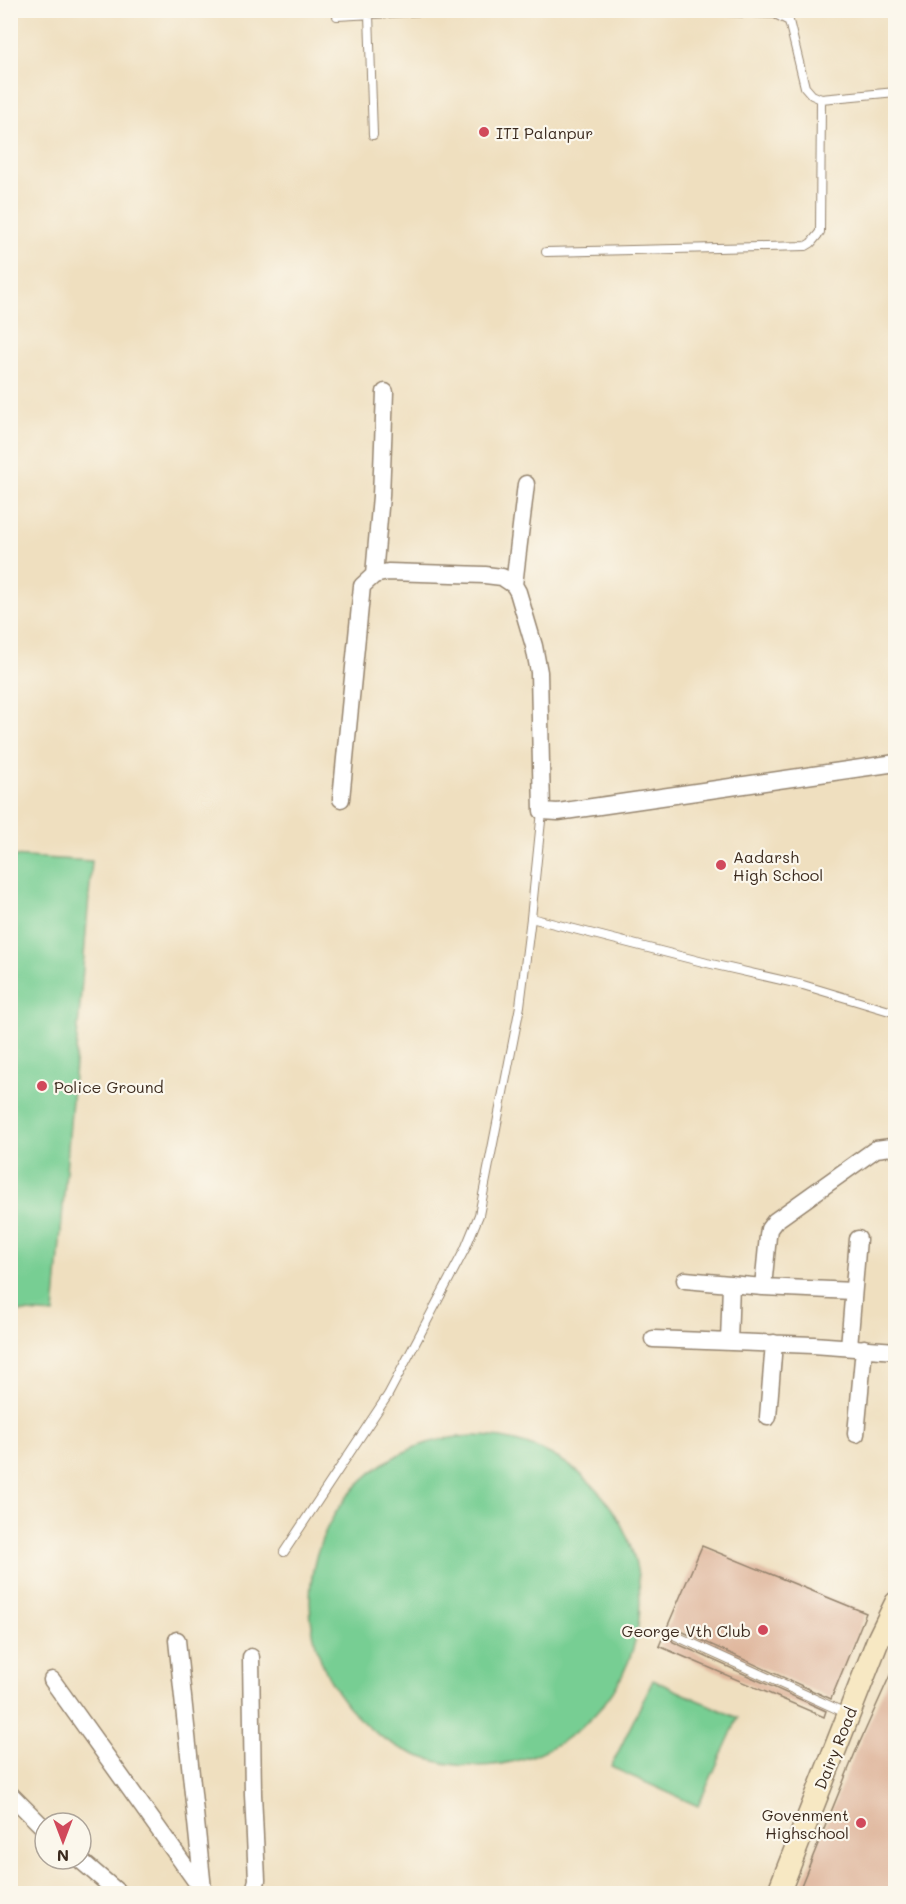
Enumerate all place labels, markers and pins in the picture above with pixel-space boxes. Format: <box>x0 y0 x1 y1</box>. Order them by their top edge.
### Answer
place label: ITI Palanpur <box>496 122 593 143</box>
marker: ITI Palanpur <box>477 125 491 139</box>
place label: Aadarsh High School <box>733 846 823 885</box>
marker: Aadarsh High School <box>714 858 728 872</box>
place label: Police Ground <box>54 1076 164 1097</box>
marker: Police Ground <box>35 1079 49 1093</box>
place label: George Vth Club <box>622 1620 751 1641</box>
marker: George Vth Club <box>756 1623 770 1637</box>
place label: Govenment Highschool <box>762 1804 849 1843</box>
marker: Govenment Highschool <box>854 1816 868 1830</box>

